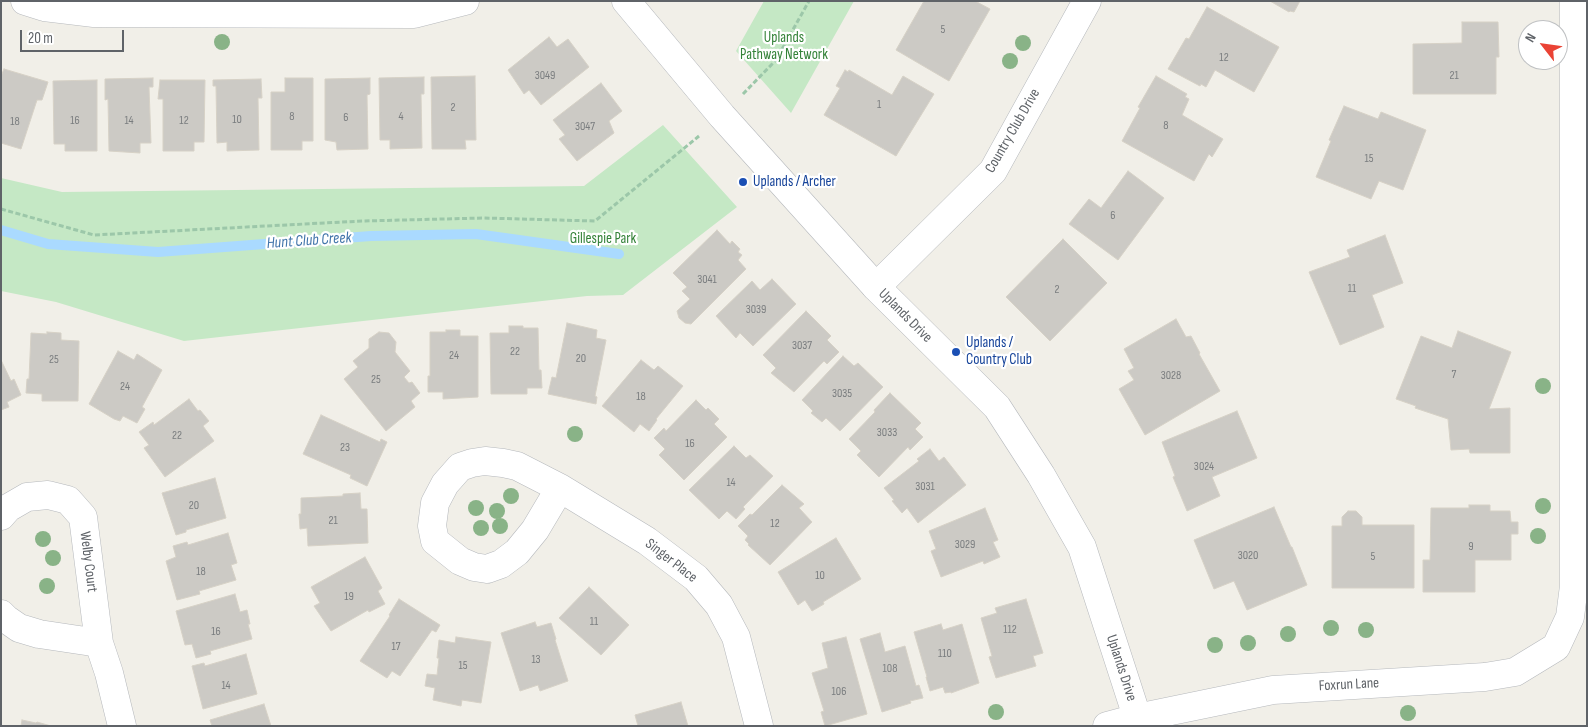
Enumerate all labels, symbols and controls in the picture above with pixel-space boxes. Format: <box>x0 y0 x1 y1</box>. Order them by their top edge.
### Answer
scale bar <box>22 20 126 52</box>
north arrow <box>1518 20 1568 70</box>
house number: 5 <box>941 23 945 37</box>
text: 20 m <box>28 29 53 48</box>
park label: Uplands Pathway Network <box>740 29 828 64</box>
text: N <box>1521 30 1540 45</box>
house number: 12 <box>1219 51 1229 65</box>
house number: 3049 <box>535 69 555 83</box>
house number: 21 <box>1449 69 1459 83</box>
street label: Country Club Drive <box>982 86 1044 176</box>
house number: 1 <box>877 98 881 112</box>
house number: 2 <box>451 101 455 115</box>
house number: 8 <box>289 110 295 124</box>
house number: 4 <box>398 110 404 124</box>
house number: 6 <box>343 111 349 125</box>
house number: 10 <box>232 113 242 127</box>
house number: 16 <box>70 114 80 128</box>
house number: 14 <box>124 114 134 128</box>
house number: 12 <box>179 114 189 128</box>
house number: 18 <box>10 115 20 129</box>
house number: 8 <box>1163 119 1169 133</box>
house number: 3047 <box>575 120 595 134</box>
house number: 15 <box>1364 152 1374 166</box>
place label: Uplands / Archer <box>753 173 836 191</box>
marker: Uplands / Archer <box>737 176 749 188</box>
house number: 6 <box>1110 209 1116 223</box>
water label: Hunt Club Creek <box>266 228 352 254</box>
park label: Gillespie Park <box>570 230 636 248</box>
house number: 3041 <box>697 273 717 287</box>
house number: 11 <box>1348 282 1356 296</box>
house number: 2 <box>1055 283 1059 297</box>
street label: Uplands Drive <box>874 285 936 347</box>
house number: 3039 <box>746 303 766 317</box>
place label: Uplands / Country Club <box>966 334 1032 369</box>
house number: 3037 <box>792 339 812 353</box>
house number: 22 <box>510 345 520 359</box>
marker: Uplands / Country Club <box>950 346 962 358</box>
house number: 24 <box>449 349 459 363</box>
house number: 20 <box>576 352 586 366</box>
house number: 25 <box>49 353 59 367</box>
house number: 7 <box>1452 368 1456 382</box>
house number: 3028 <box>1161 369 1181 383</box>
house number: 25 <box>371 373 381 387</box>
house number: 24 <box>120 380 130 394</box>
house number: 3035 <box>832 387 852 401</box>
house number: 18 <box>636 390 646 404</box>
house number: 3033 <box>877 426 897 440</box>
house number: 22 <box>172 429 182 443</box>
house number: 16 <box>685 437 695 451</box>
house number: 23 <box>340 441 350 455</box>
house number: 3024 <box>1194 460 1214 474</box>
house number: 14 <box>726 476 736 490</box>
house number: 3031 <box>915 480 935 494</box>
house number: 20 <box>189 499 199 513</box>
house number: 21 <box>328 514 338 528</box>
house number: 12 <box>770 517 780 531</box>
street label: Welby Court <box>75 530 101 594</box>
street label: Singer Place <box>641 535 701 587</box>
house number: 3029 <box>955 538 975 552</box>
house number: 9 <box>1468 540 1474 554</box>
house number: 3020 <box>1238 549 1258 563</box>
house number: 5 <box>1371 550 1375 564</box>
house number: 18 <box>196 565 206 579</box>
house number: 10 <box>815 569 825 583</box>
house number: 19 <box>344 590 354 604</box>
house number: 11 <box>590 615 598 629</box>
house number: 112 <box>1003 623 1017 637</box>
house number: 16 <box>211 625 221 639</box>
street label: Uplands Drive <box>1102 632 1140 704</box>
house number: 17 <box>392 640 400 654</box>
house number: 110 <box>938 647 952 661</box>
house number: 13 <box>531 653 541 667</box>
house number: 15 <box>458 659 468 673</box>
house number: 108 <box>883 662 897 676</box>
street label: Foxrun Lane <box>1318 674 1380 696</box>
house number: 14 <box>221 679 231 693</box>
house number: 106 <box>832 685 846 699</box>

